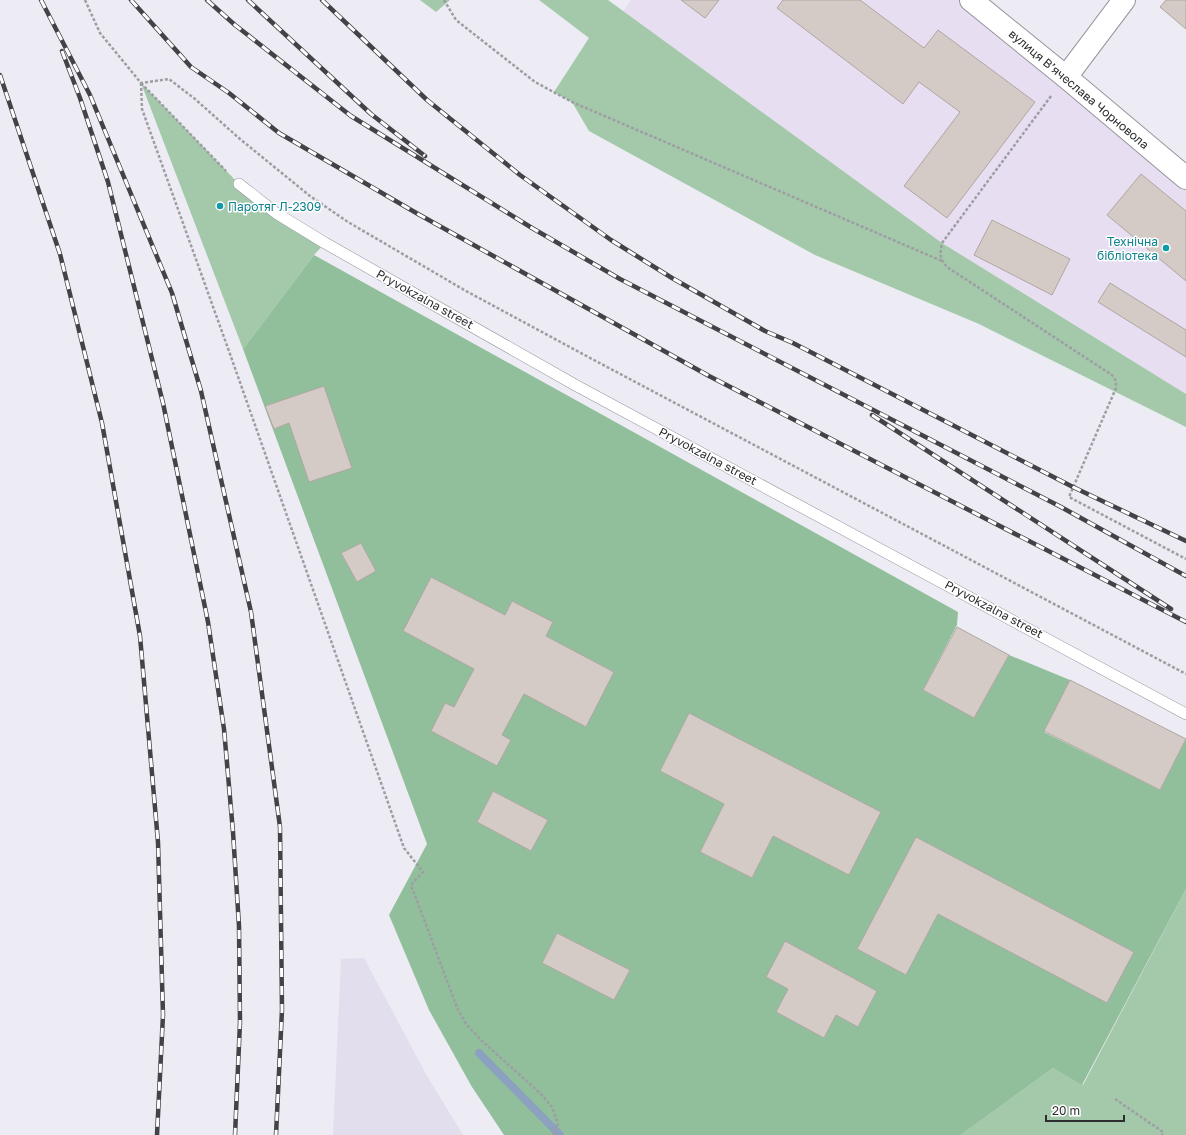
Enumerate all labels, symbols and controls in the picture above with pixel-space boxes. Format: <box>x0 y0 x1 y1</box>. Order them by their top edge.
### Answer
street label: вулиця Вʼячеслава Чорновола <box>1006 26 1152 152</box>
place label: Паротяг Л-2309 <box>228 199 321 214</box>
marker: Паротяг Л-2309 <box>215 201 225 211</box>
place label: Технічна бібліотека <box>1097 234 1158 263</box>
marker: Технічна бібліотека <box>1161 243 1171 253</box>
street label: Pryvokzalna street <box>374 266 476 332</box>
street label: Pryvokzalna street <box>656 424 760 488</box>
street label: Pryvokzalna street <box>942 577 1046 641</box>
scale bar <box>1046 1097 1124 1123</box>
text: 20 m <box>1052 1103 1080 1118</box>

